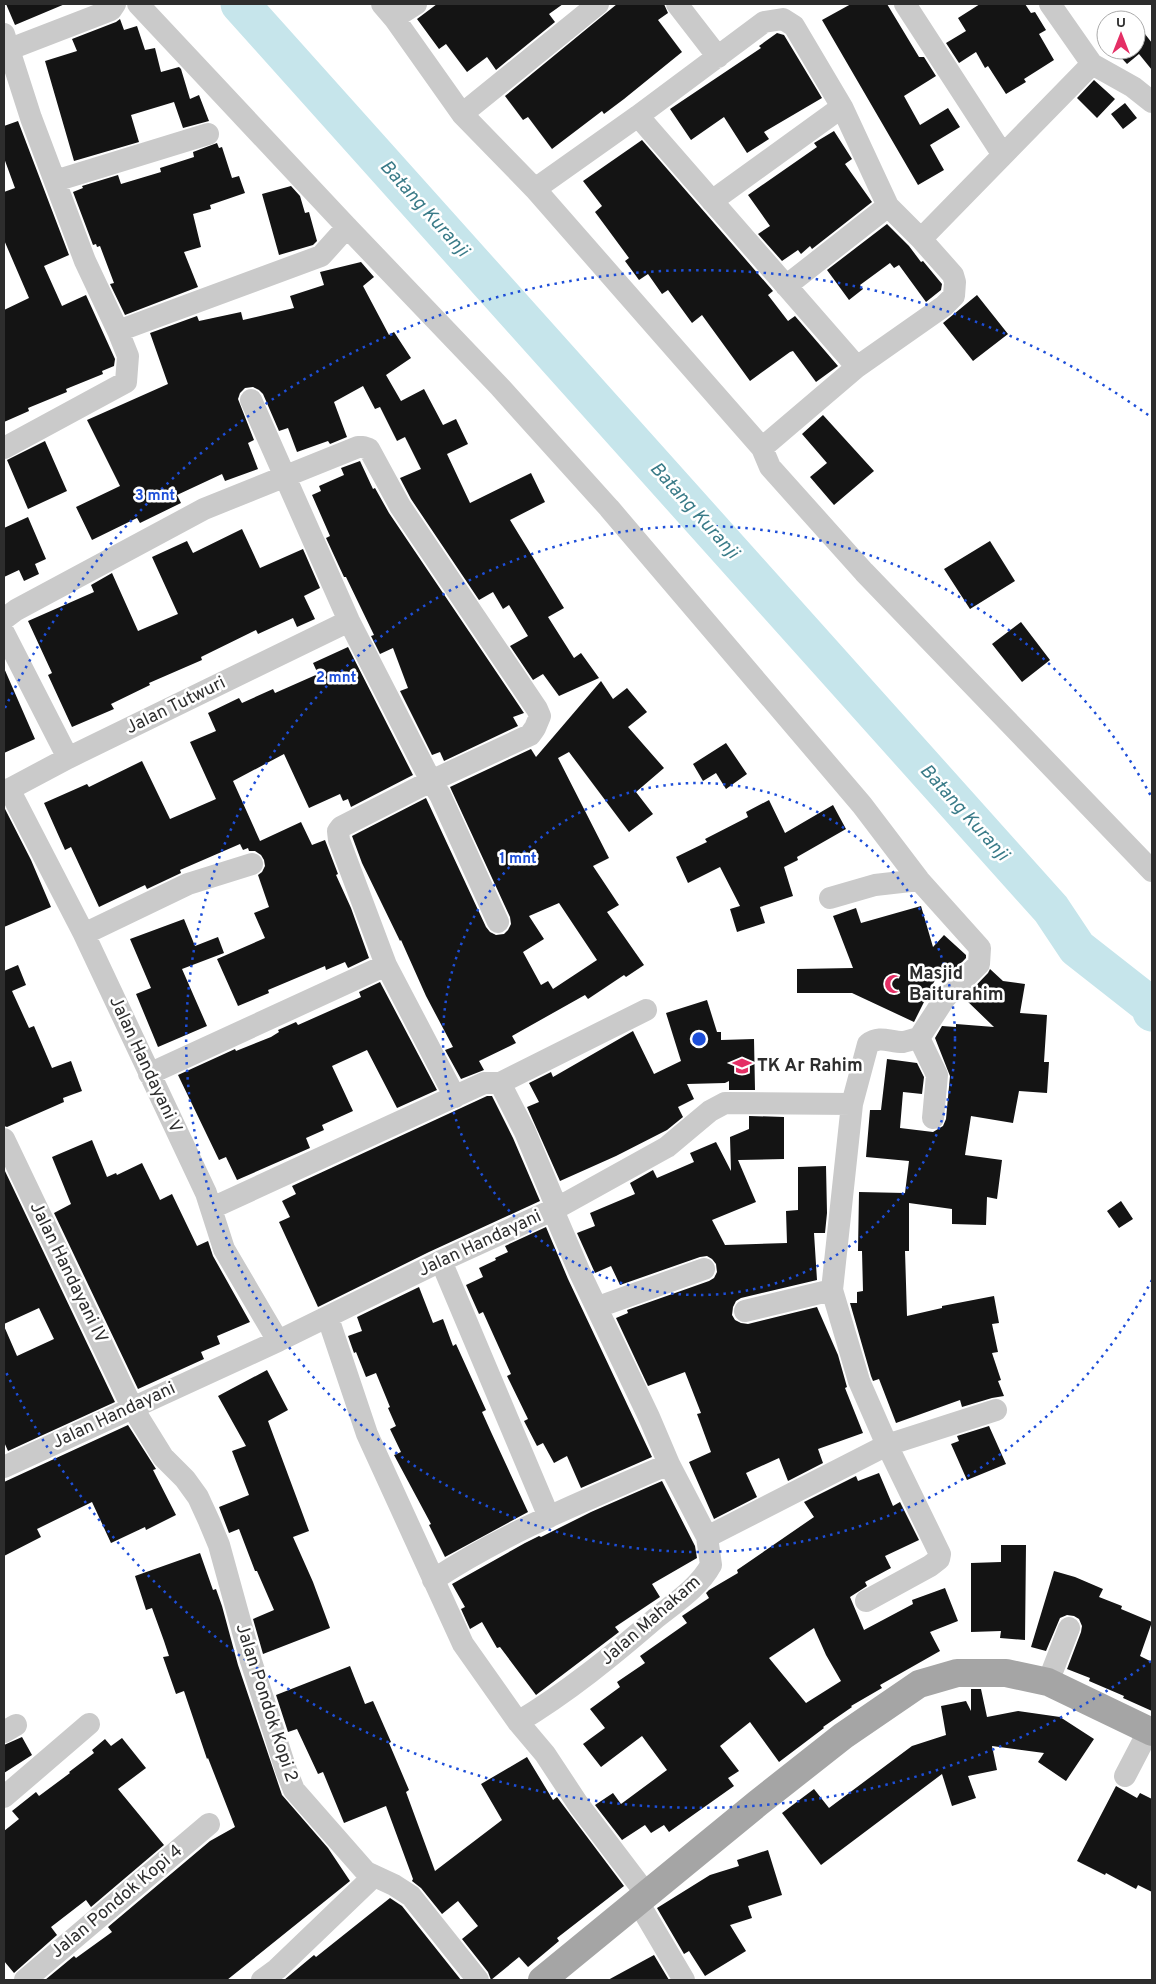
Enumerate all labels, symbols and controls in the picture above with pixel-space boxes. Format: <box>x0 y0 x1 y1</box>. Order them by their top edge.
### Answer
north arrow <box>1096 10 1146 60</box>
text: U <box>1116 15 1126 32</box>
water label: Batang Kuranji <box>374 155 475 263</box>
water label: Batang Kuranji <box>644 457 745 565</box>
text: 3 mnt <box>135 487 175 506</box>
text: 2 mnt <box>316 669 356 688</box>
street label: Jalan Tutwuri <box>122 672 230 740</box>
water label: Batang Kuranji <box>914 759 1015 867</box>
text: 1 mnt <box>499 850 537 869</box>
place label: Masjid Baiturahim <box>909 963 1004 1007</box>
mosque icon: Masjid Baiturahim <box>883 973 905 995</box>
street label: Jalan Handayani V <box>103 993 187 1137</box>
centre of rings <box>690 1030 708 1048</box>
school or university icon: TK Ar Rahim <box>731 1055 753 1077</box>
place label: TK Ar Rahim <box>757 1055 863 1078</box>
street label: Jalan Handayani IV <box>24 1199 112 1347</box>
street label: Jalan Handayani <box>415 1205 545 1283</box>
street label: Jalan Handayani <box>49 1377 179 1455</box>
street label: Jalan Mahakam <box>596 1571 706 1671</box>
street label: Jalan Pondok Kopi 2 <box>230 1621 302 1785</box>
street label: Jalan Pondok Kopi 4 <box>46 1840 188 1964</box>

